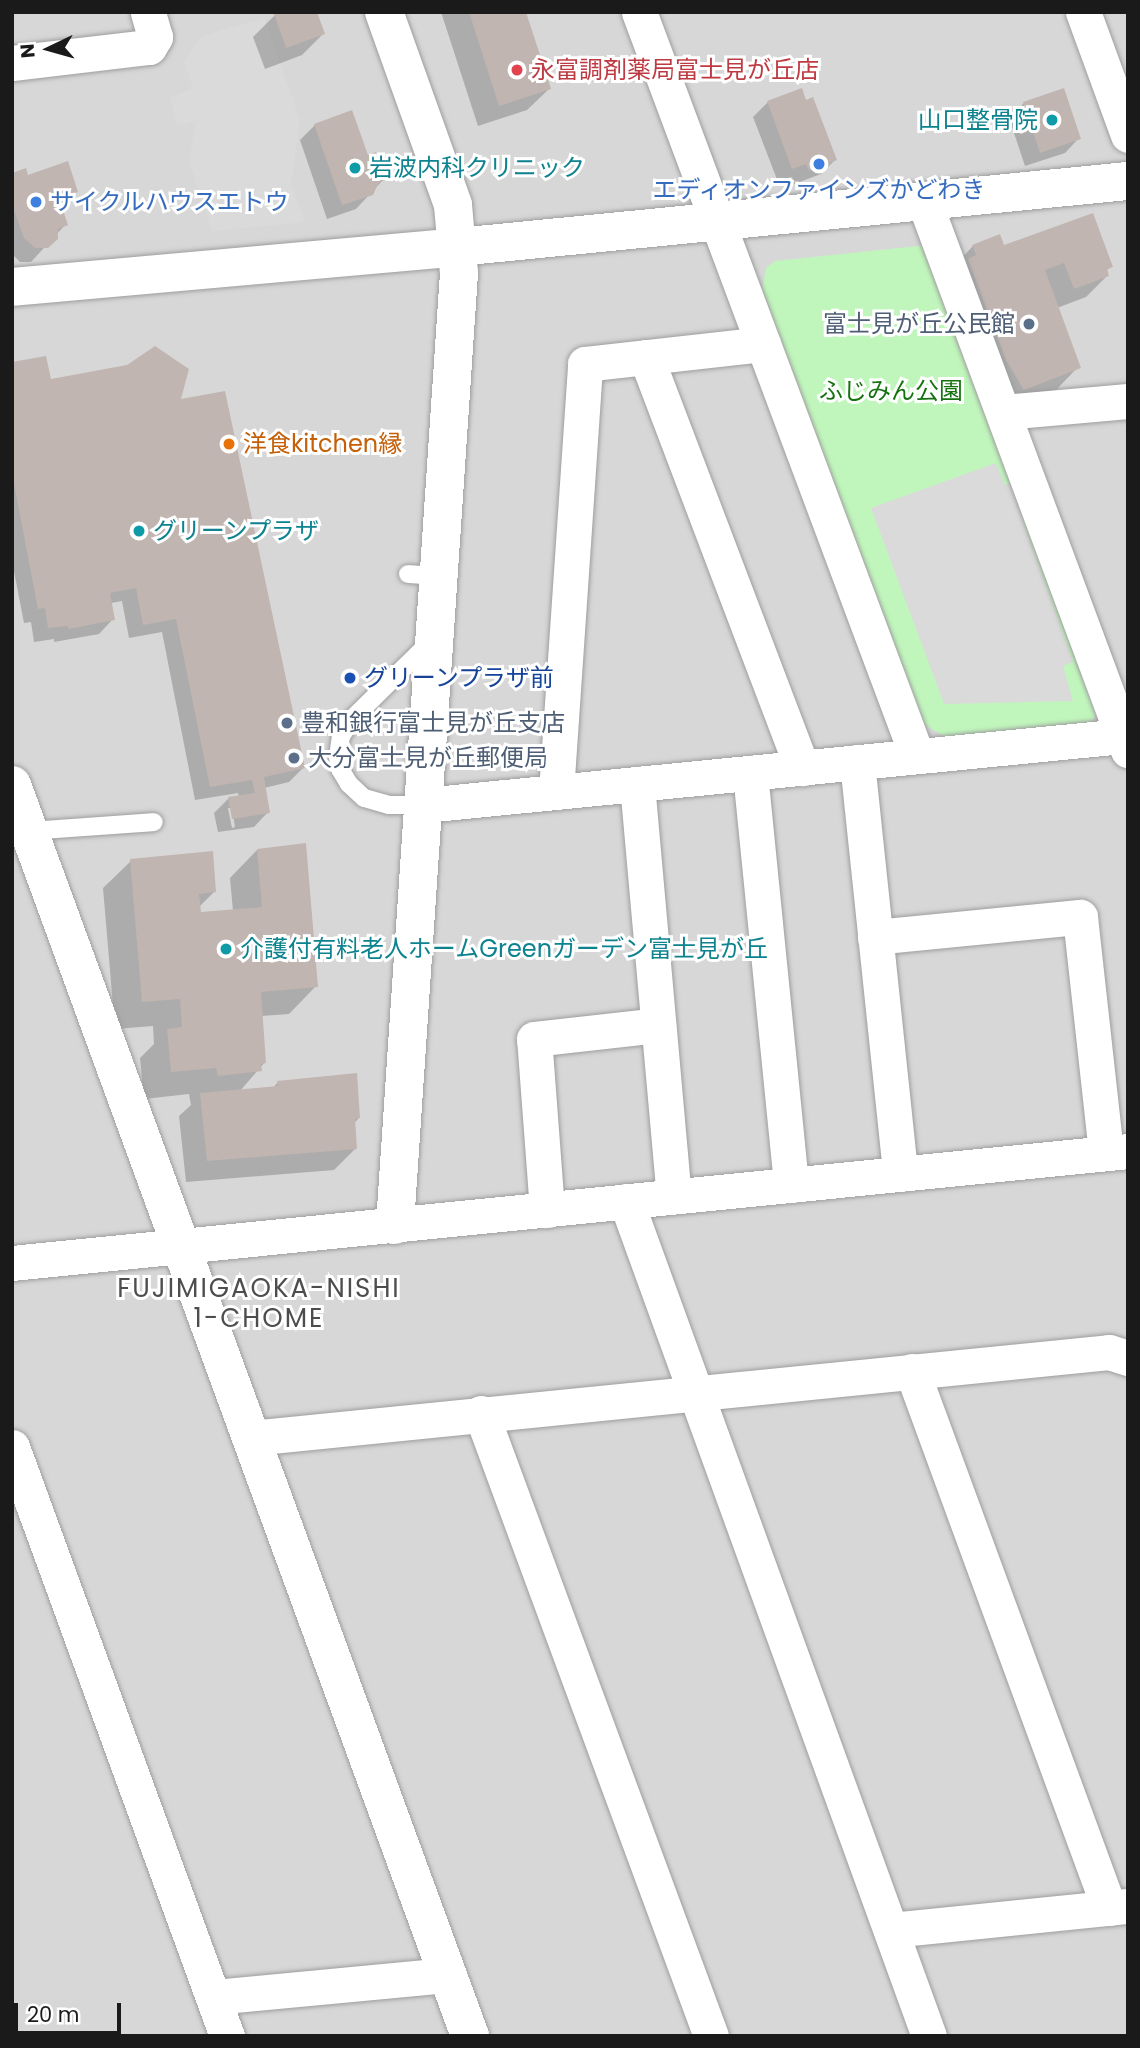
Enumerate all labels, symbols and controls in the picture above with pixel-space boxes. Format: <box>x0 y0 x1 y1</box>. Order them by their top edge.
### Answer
north arrow <box>14 14 84 84</box>
text: N <box>14 43 42 59</box>
place label: 永富調剤薬局富士見が丘店 <box>531 56 819 84</box>
marker: 永富調剤薬局富士見が丘店 <box>509 62 525 78</box>
place label: 山口整骨院 <box>918 106 1038 134</box>
marker: 山口整骨院 <box>1044 112 1060 128</box>
place label: 岩波内科クリニック <box>369 154 585 182</box>
marker: エディオンファインズかどわき <box>811 156 827 172</box>
marker: 岩波内科クリニック <box>347 160 363 176</box>
place label: エディオンファインズかどわき <box>651 176 987 204</box>
place label: サイクルハウスエトウ <box>50 188 290 216</box>
marker: サイクルハウスエトウ <box>28 194 44 210</box>
place label: 富士見が丘公民館 <box>823 310 1015 338</box>
marker: 富士見が丘公民館 <box>1021 316 1037 332</box>
park label: ふじみん公園 <box>819 377 963 405</box>
place label: 洋食kitchen縁 <box>243 430 402 458</box>
marker: 洋食kitchen縁 <box>221 436 237 452</box>
place label: グリーンプラザ <box>153 517 321 545</box>
marker: グリーンプラザ <box>131 523 147 539</box>
place label: グリーンプラザ前 <box>364 664 556 692</box>
marker: グリーンプラザ前 <box>342 670 358 686</box>
place label: 豊和銀行富士見が丘支店 <box>301 709 565 737</box>
marker: 豊和銀行富士見が丘支店 <box>279 715 295 731</box>
place label: 大分富士見が丘郵便局 <box>308 744 548 772</box>
marker: 大分富士見が丘郵便局 <box>286 750 302 766</box>
place label: 介護付有料老人ホームGreenガーデン富士見が丘 <box>240 935 769 963</box>
marker: 介護付有料老人ホームGreenガーデン富士見が丘 <box>218 941 234 957</box>
district label: FUJIMIGAOKA-NISHI 1-CHOME <box>119 1273 399 1334</box>
scale bar <box>18 1988 124 2032</box>
text: 20 m <box>27 2000 80 2029</box>

